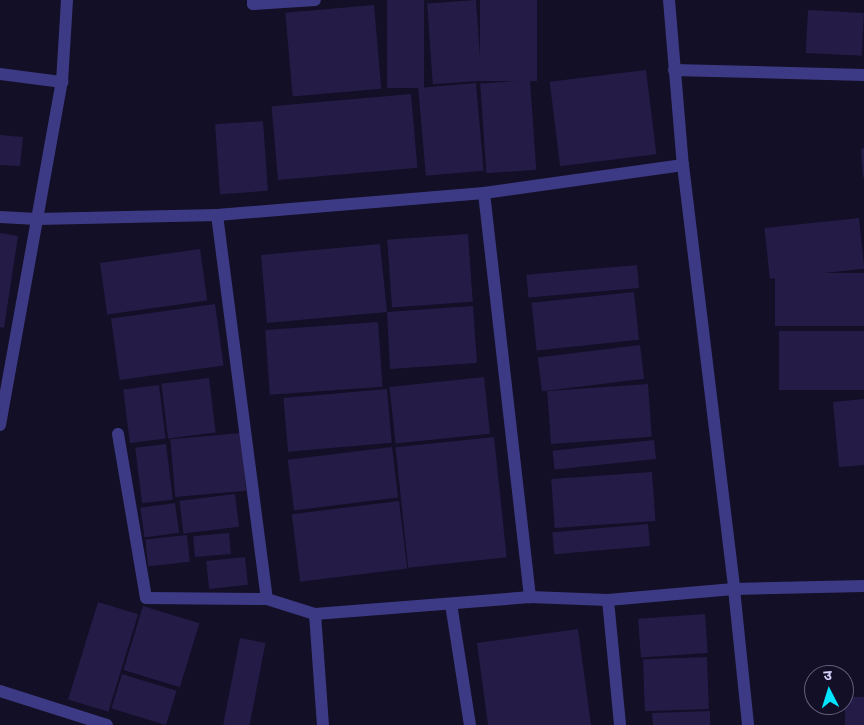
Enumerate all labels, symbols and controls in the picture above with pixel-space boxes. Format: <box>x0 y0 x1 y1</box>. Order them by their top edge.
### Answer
north arrow <box>804 665 854 715</box>
text: उ <box>823 666 833 685</box>

